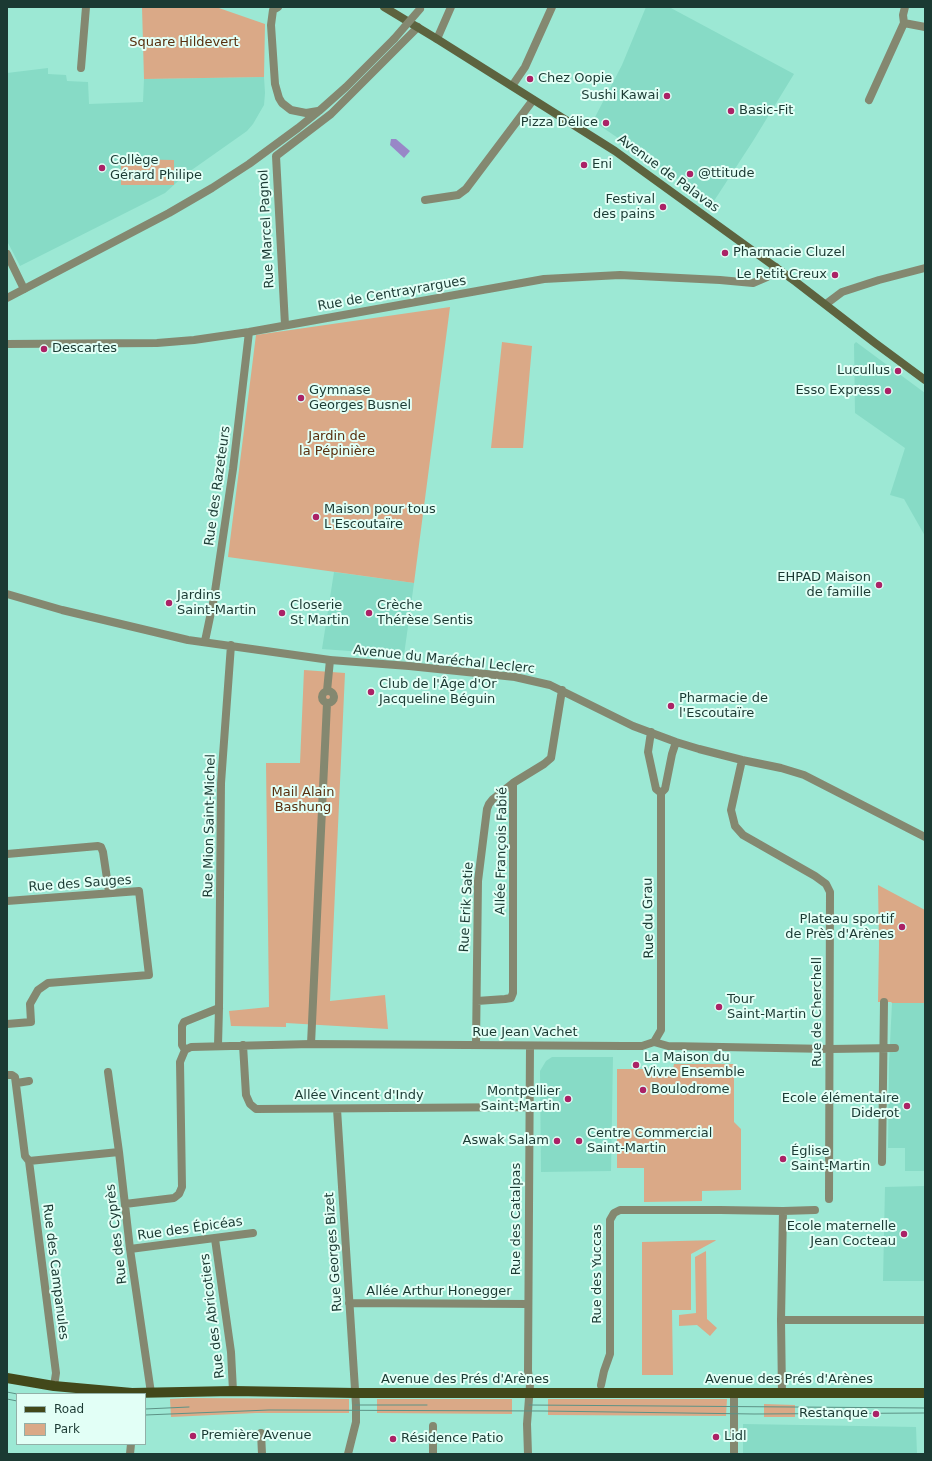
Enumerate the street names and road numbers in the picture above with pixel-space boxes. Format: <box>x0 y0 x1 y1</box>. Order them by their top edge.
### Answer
street label: Avenue de Palavas <box>614 132 722 216</box>
street label: Rue Marcel Pagnol <box>256 169 278 289</box>
street label: Rue de Centrayrargues <box>317 273 467 315</box>
street label: Rue des Razeteurs <box>202 425 234 547</box>
street label: Avenue du Maréchal Leclerc <box>353 643 535 677</box>
street label: Rue Mion Saint-Michel <box>201 754 219 898</box>
street label: Allée François Fabié <box>493 787 511 915</box>
street label: Rue Erik Satie <box>457 861 477 953</box>
street label: Rue des Sauges <box>28 873 132 895</box>
street label: Rue du Grau <box>640 877 658 959</box>
street label: Rue de Cherchell <box>810 957 826 1067</box>
street label: Rue Jean Vachet <box>472 1025 578 1041</box>
street label: Allée Vincent d'Indy <box>294 1088 424 1104</box>
street label: Rue des Catalpas <box>509 1163 525 1275</box>
street label: Rue des Cyprès <box>103 1183 131 1285</box>
street label: Rue Georges Bizet <box>322 1192 346 1312</box>
street label: Rue des Campanules <box>39 1203 71 1341</box>
street label: Rue des Épicéas <box>136 1214 244 1244</box>
street label: Rue des Yuccas <box>590 1224 606 1324</box>
street label: Rue des Abricotiers <box>198 1253 228 1379</box>
street label: Allée Arthur Honegger <box>366 1284 512 1300</box>
street label: Avenue des Prés d'Arènes <box>381 1372 549 1388</box>
street label: Avenue des Prés d'Arènes <box>705 1372 873 1388</box>

